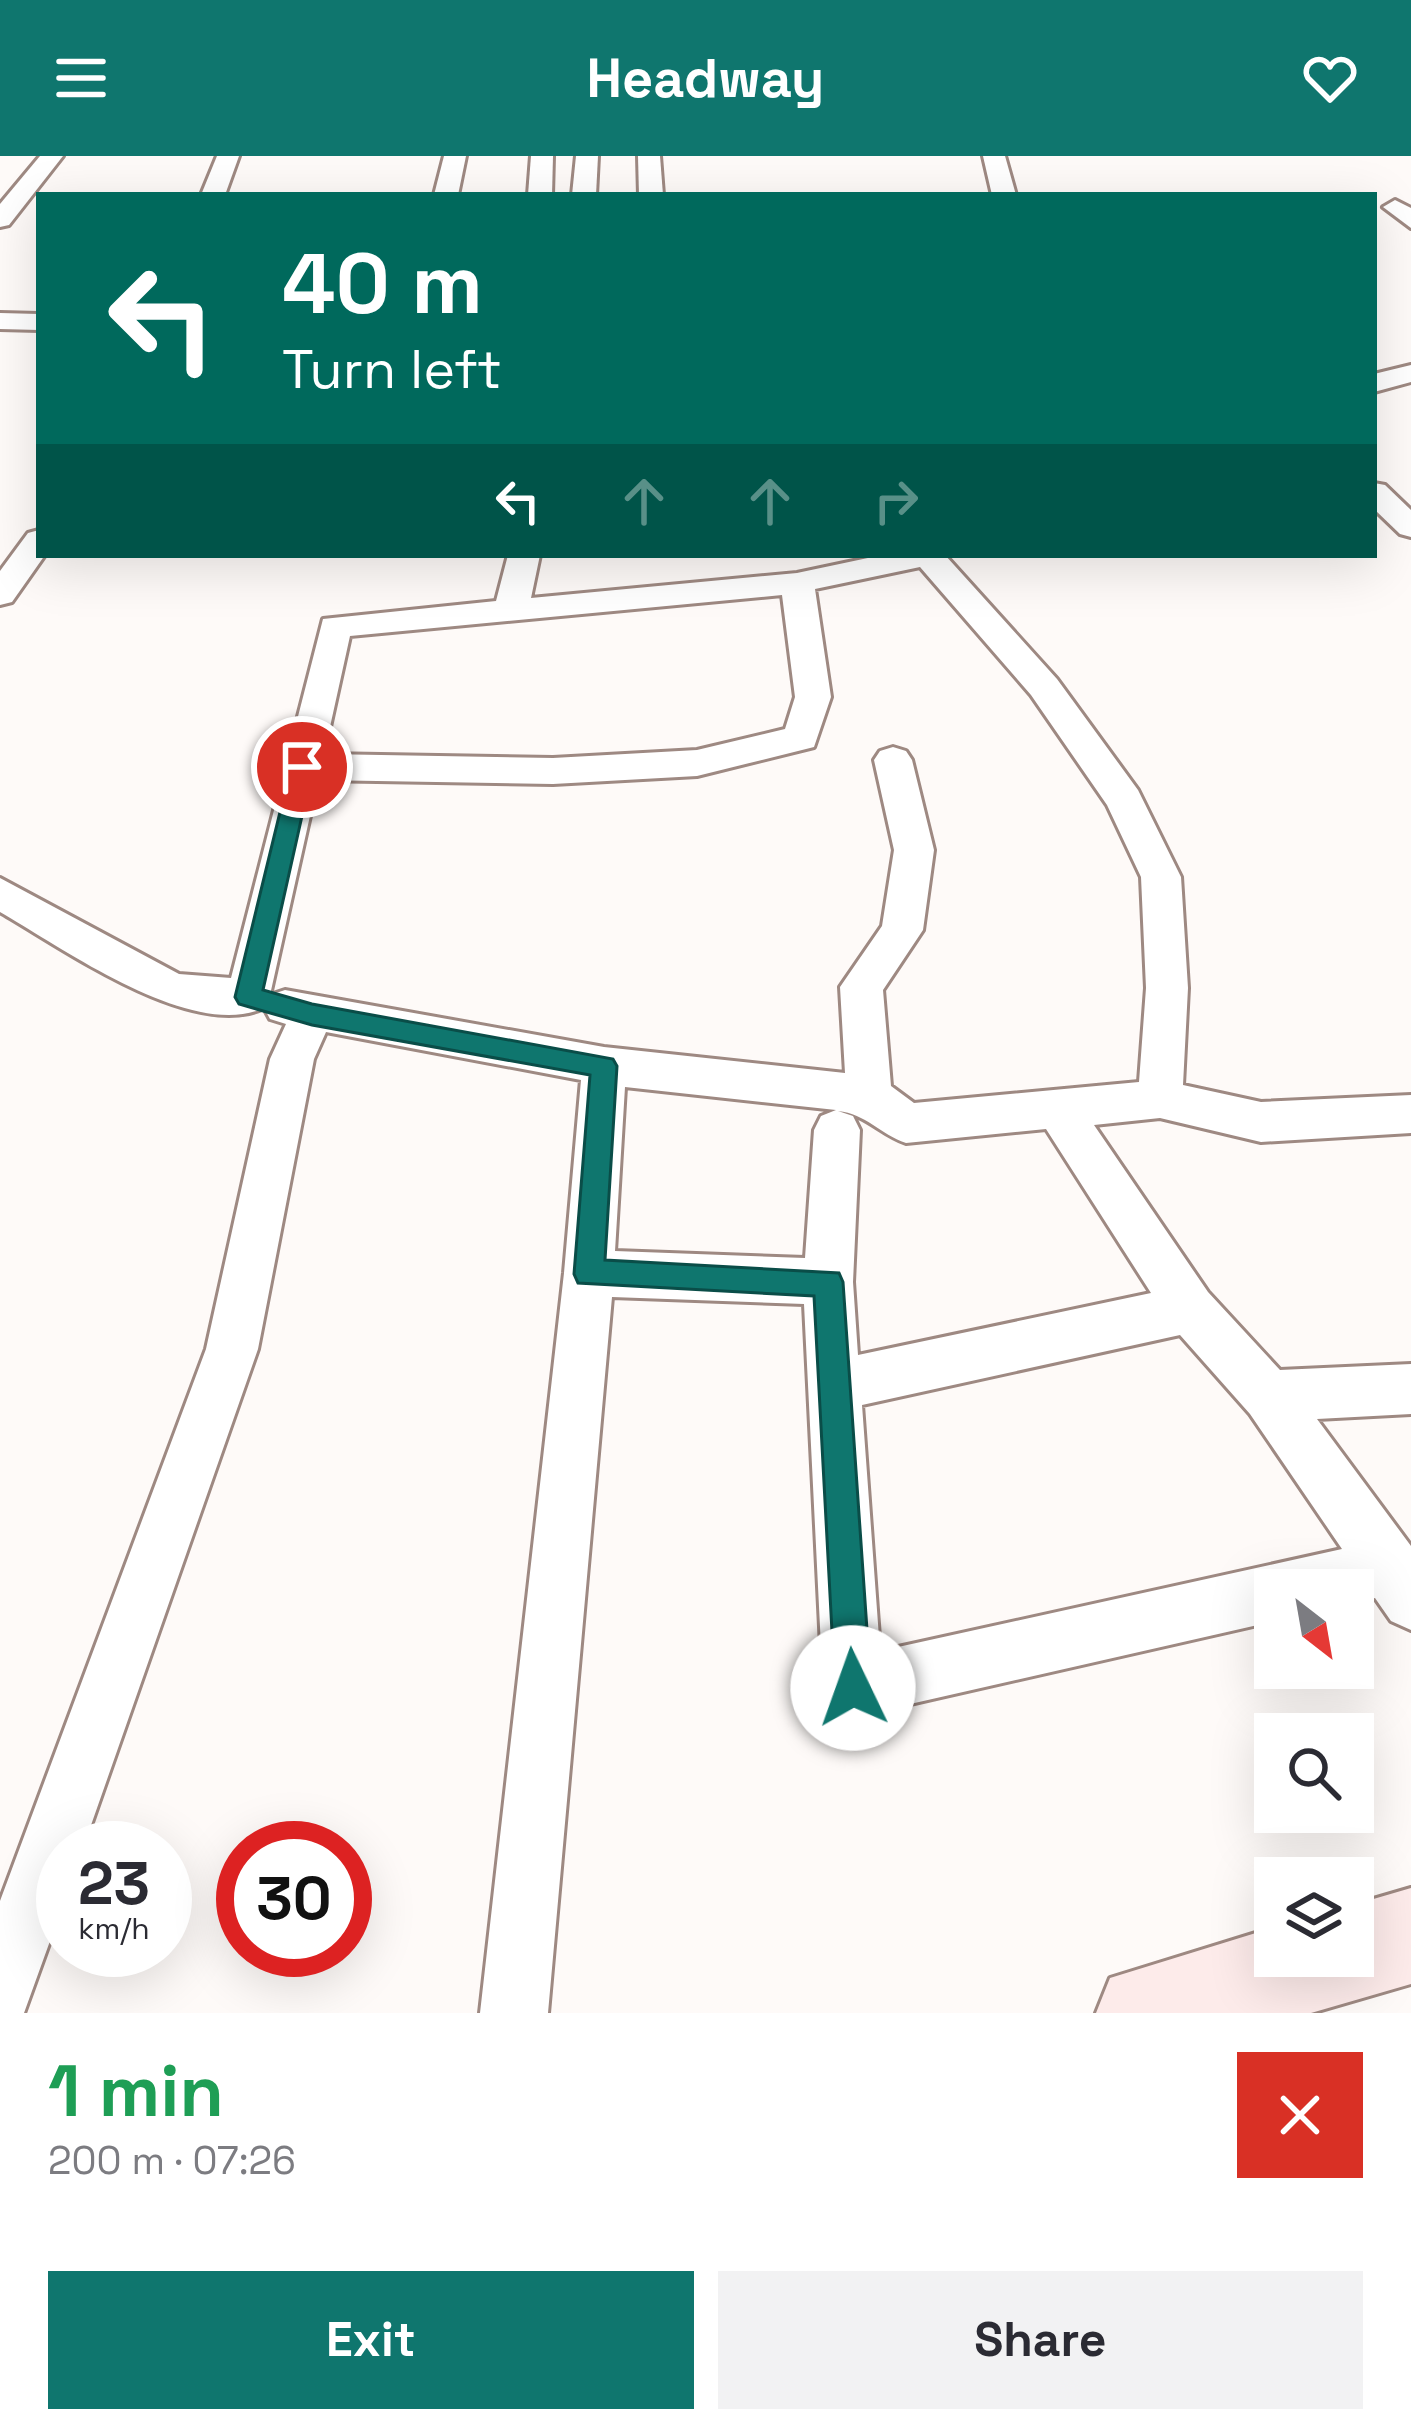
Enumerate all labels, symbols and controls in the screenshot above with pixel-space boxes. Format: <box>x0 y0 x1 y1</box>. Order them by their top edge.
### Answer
text: Headway <box>587 44 824 113</box>
icon: menu <box>48 45 114 111</box>
icon: heart <box>1297 45 1363 111</box>
text: 40 m <box>282 230 483 338</box>
icon: left <box>84 240 240 396</box>
text: Turn left <box>282 335 502 404</box>
icon: left <box>485 468 551 534</box>
icon: ahead <box>611 468 677 534</box>
icon: ahead <box>737 468 803 534</box>
icon: right <box>863 468 929 534</box>
pin <box>251 716 353 818</box>
icon: arrive <box>269 734 335 800</box>
north arrow <box>1254 1569 1374 1689</box>
map controls <box>1254 1569 1374 1977</box>
position arrow <box>790 1625 916 1751</box>
button: search <box>1254 1713 1374 1833</box>
speed limit sign: 30 <box>216 1821 372 1977</box>
text: 23 <box>78 1845 150 1922</box>
button: layers <box>1254 1857 1374 1977</box>
text: km/h <box>78 1909 150 1948</box>
text: 1 min <box>48 2045 224 2137</box>
button: close <box>1237 2052 1363 2178</box>
text: 200 m · 07:26 <box>48 2136 296 2185</box>
button: Exit <box>48 2271 694 2409</box>
button: Share <box>718 2271 1363 2409</box>

